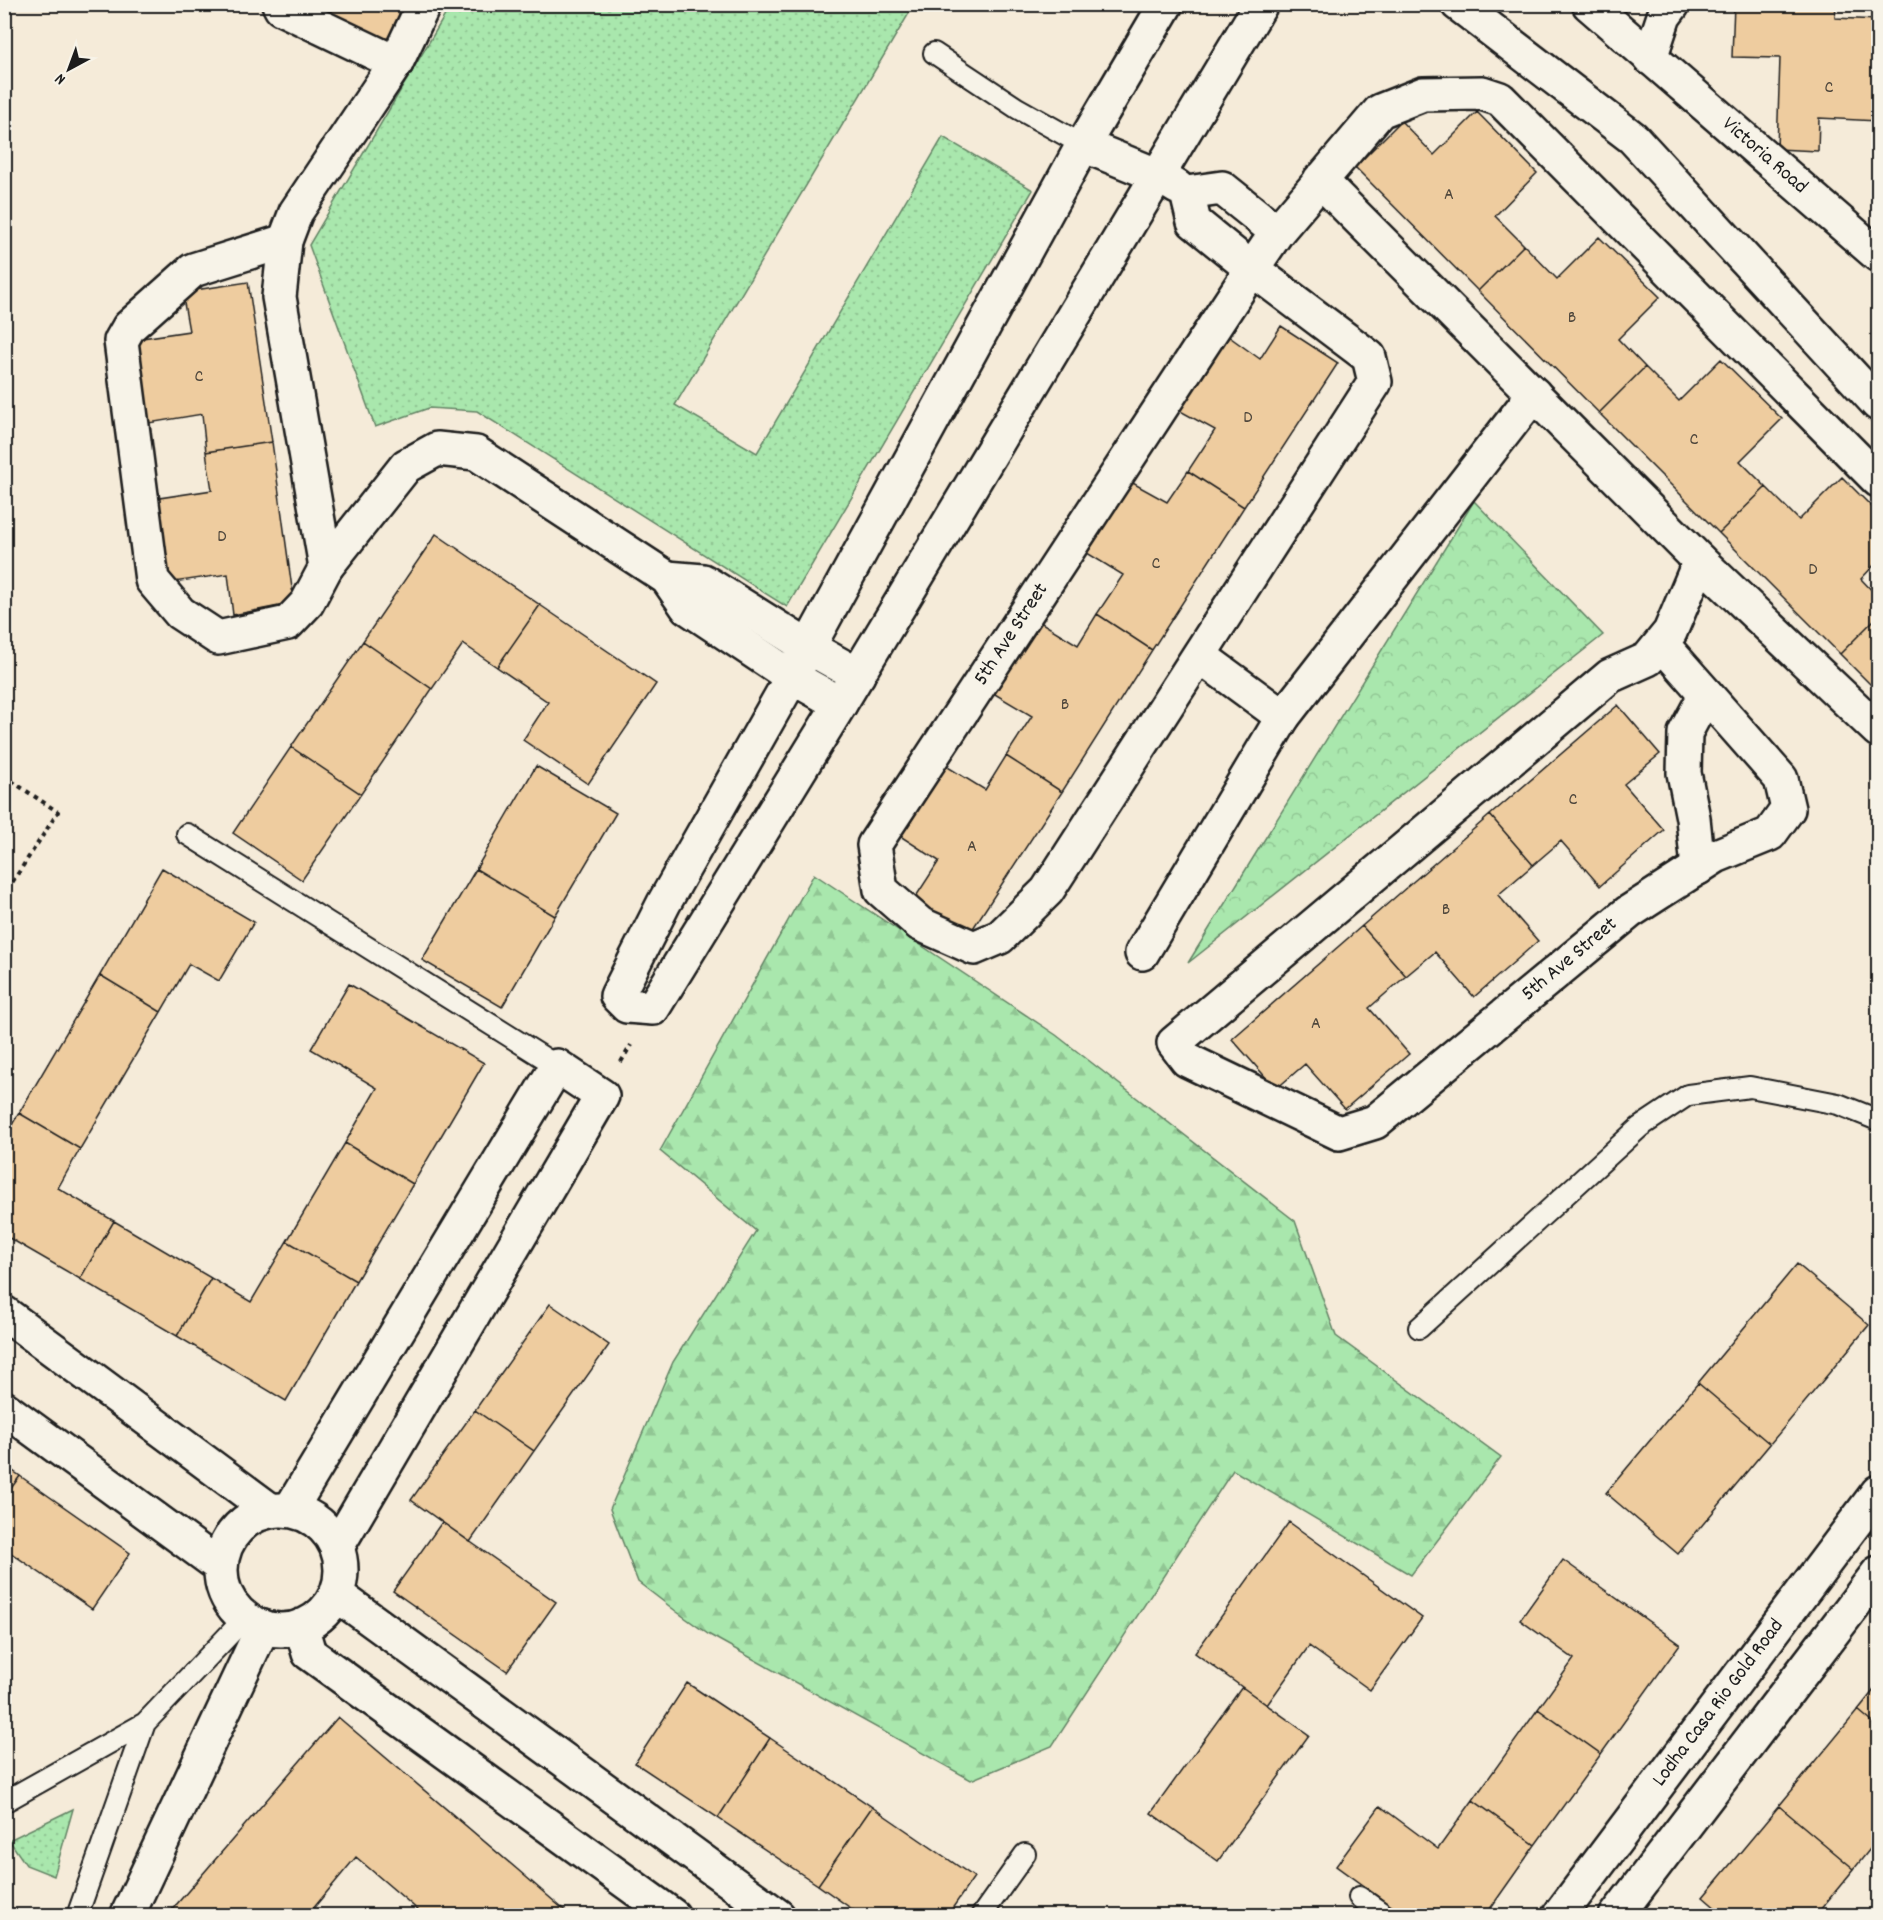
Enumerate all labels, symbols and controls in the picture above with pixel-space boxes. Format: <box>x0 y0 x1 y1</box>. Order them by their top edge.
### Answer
north arrow <box>39 39 99 99</box>
text: N <box>50 67 71 90</box>
house number: C <box>1825 76 1834 101</box>
street label: Victoria Road <box>1715 110 1814 202</box>
house number: A <box>1444 183 1454 208</box>
house number: B <box>1568 306 1576 331</box>
house number: C <box>195 365 204 390</box>
house number: D <box>1243 406 1253 431</box>
house number: C <box>1690 428 1699 453</box>
house number: D <box>217 525 227 550</box>
house number: C <box>1152 552 1161 577</box>
house number: D <box>1808 558 1818 583</box>
street label: 5th Ave Street <box>967 577 1057 692</box>
house number: B <box>1061 693 1069 718</box>
house number: C <box>1569 788 1578 813</box>
house number: A <box>967 835 977 860</box>
house number: B <box>1442 898 1450 923</box>
street label: 5th Ave Street <box>1515 911 1625 1009</box>
house number: A <box>1311 1012 1321 1037</box>
street label: Lodha Casa Rio Gold Road <box>1646 1613 1792 1794</box>

